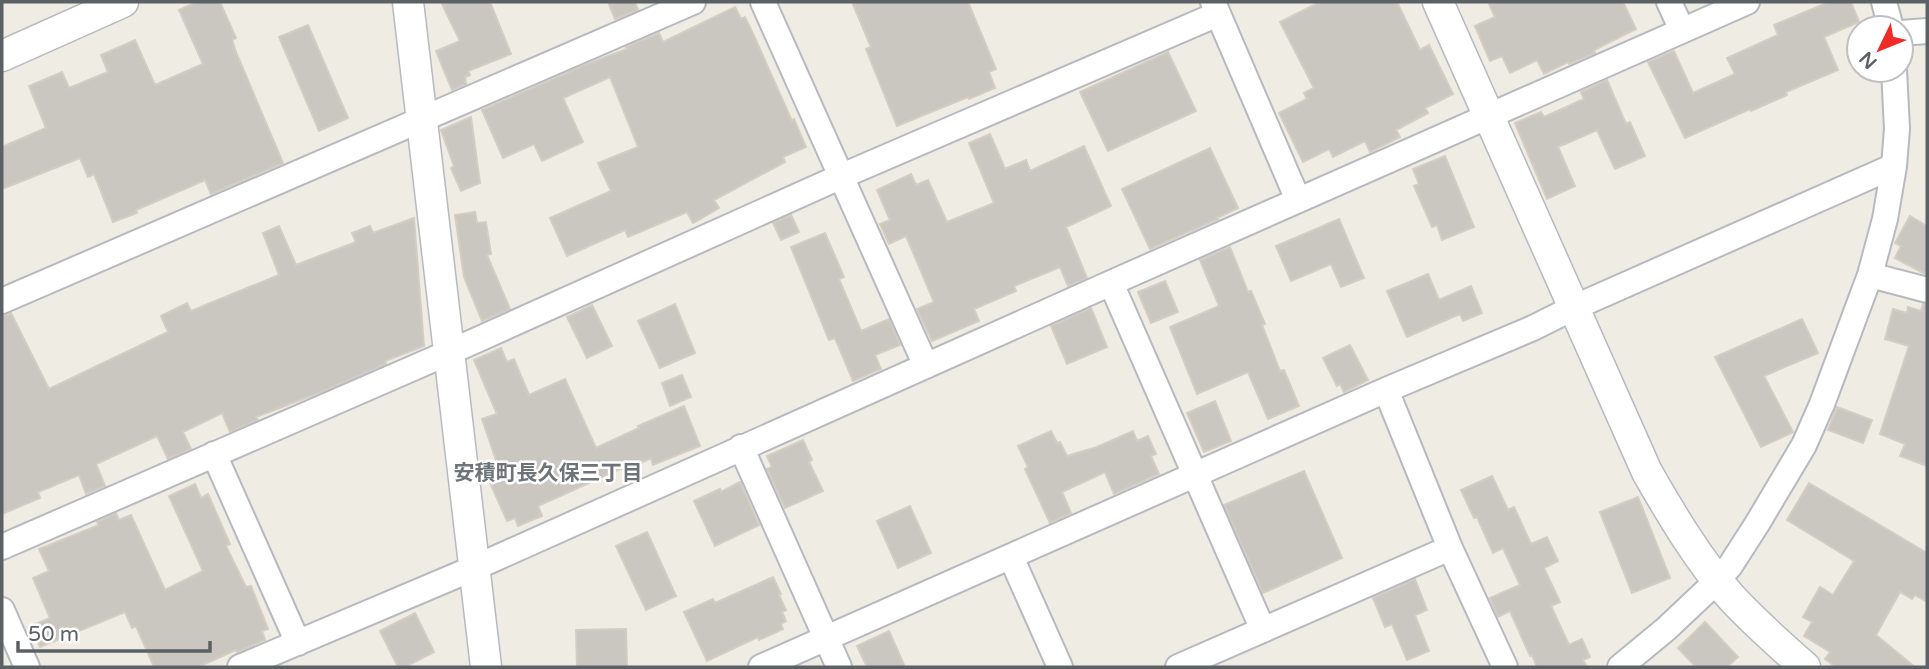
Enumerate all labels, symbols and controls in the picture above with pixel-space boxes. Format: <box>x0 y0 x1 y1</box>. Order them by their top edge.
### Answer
north arrow <box>1845 14 1915 84</box>
text: N <box>1855 47 1882 73</box>
district label: 安積町長久保三丁目 <box>454 461 643 486</box>
scale bar <box>18 610 210 654</box>
text: 50 m <box>28 622 79 647</box>

